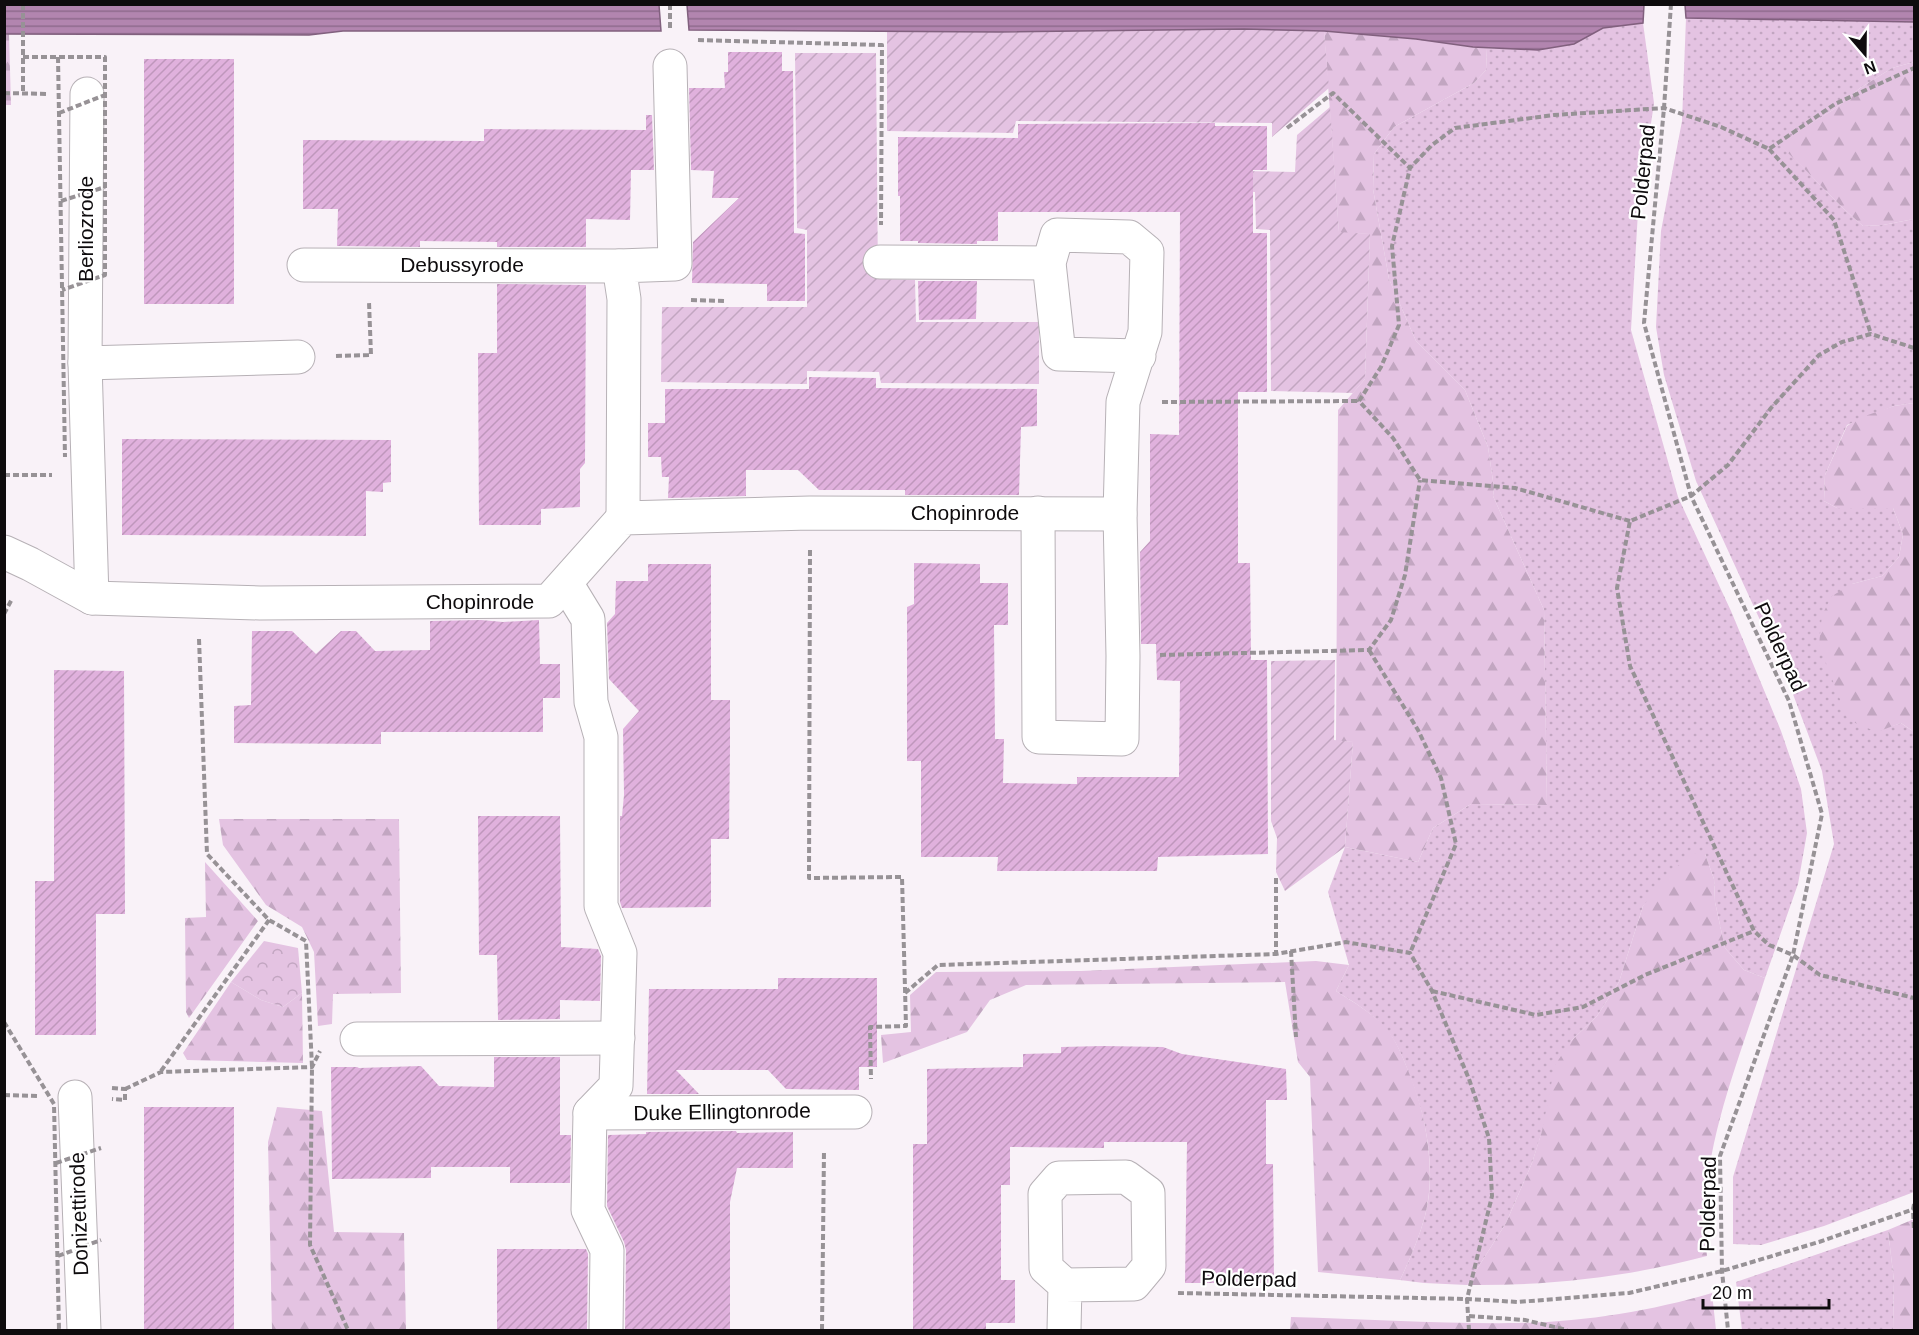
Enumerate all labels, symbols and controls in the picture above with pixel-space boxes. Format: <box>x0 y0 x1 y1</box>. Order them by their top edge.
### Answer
north arrow <box>1835 24 1895 84</box>
text: N <box>1862 58 1878 78</box>
street label: Polderpad <box>1626 123 1659 221</box>
street label: Berliozrode <box>74 176 97 282</box>
street label: Debussyrode <box>400 253 524 276</box>
street label: Chopinrode <box>911 501 1019 524</box>
street label: Chopinrode <box>426 590 534 613</box>
street label: Polderpad <box>1750 599 1811 695</box>
street label: Duke Ellingtonrode <box>633 1098 811 1125</box>
street label: Donizettirode <box>65 1152 92 1276</box>
street label: Polderpad <box>1695 1156 1720 1252</box>
street label: Polderpad <box>1201 1266 1297 1291</box>
scale bar <box>1703 1272 1829 1310</box>
text: 20 m <box>1712 1283 1752 1303</box>

